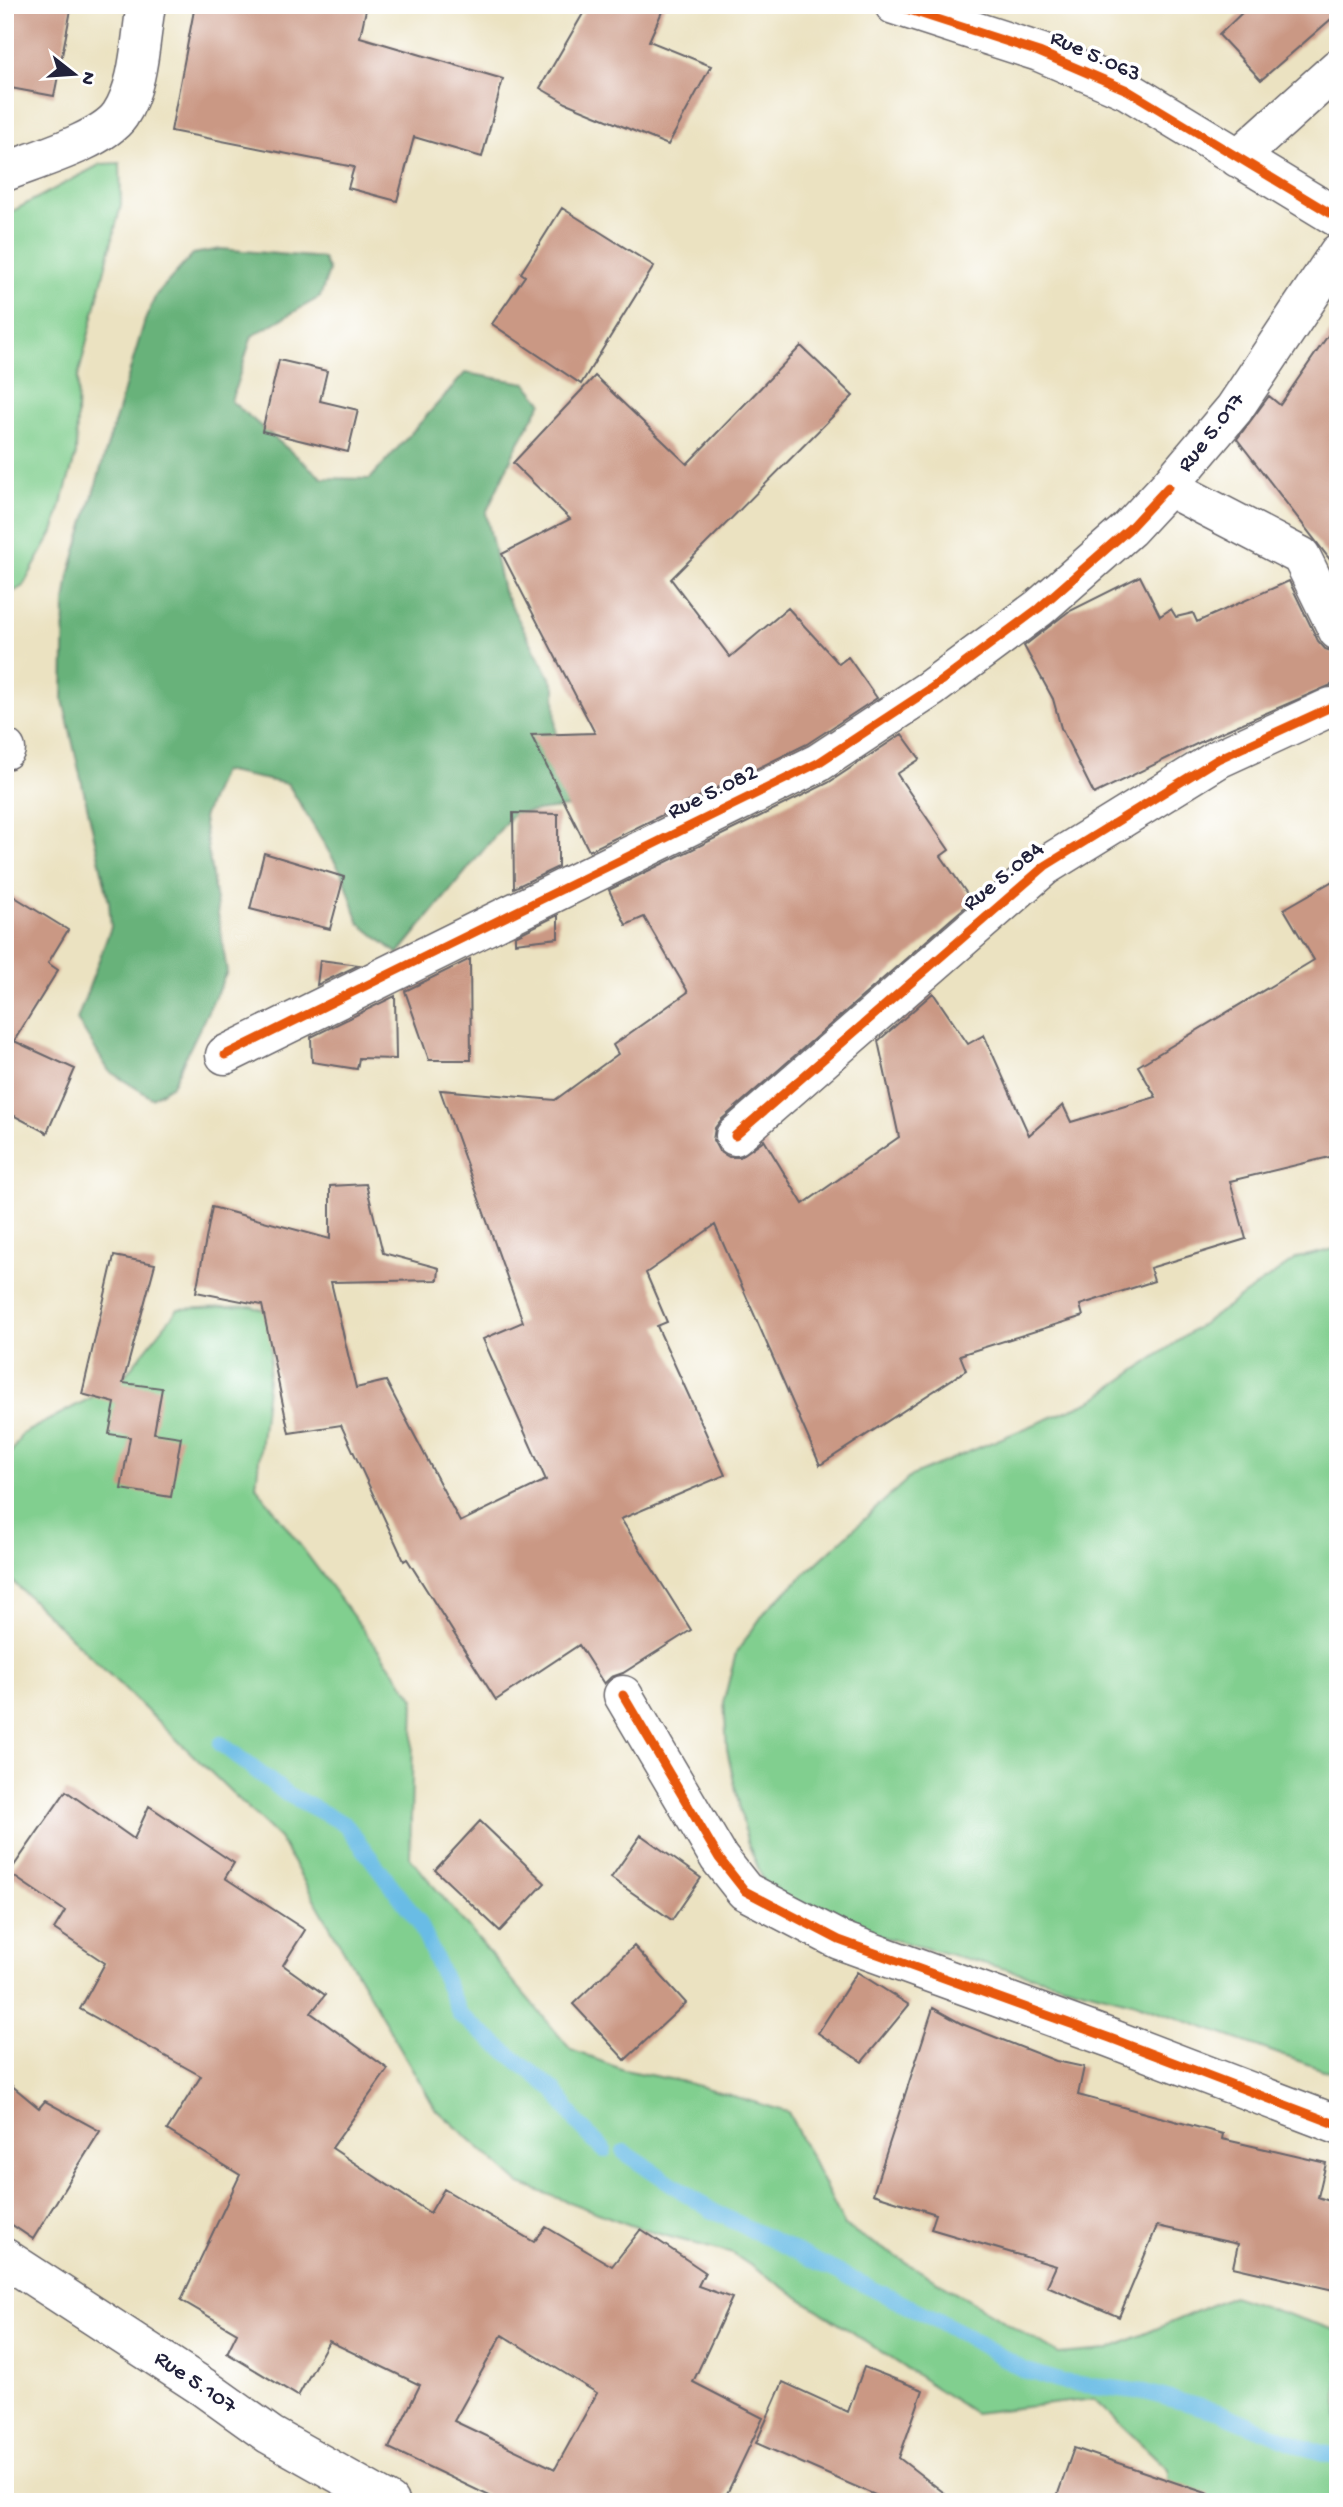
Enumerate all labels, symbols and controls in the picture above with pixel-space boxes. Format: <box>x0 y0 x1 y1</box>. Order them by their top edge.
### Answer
street label: Rue 5.063 <box>1046 25 1144 89</box>
north arrow <box>38 38 108 108</box>
text: N <box>74 69 100 87</box>
street label: Rue 5.017 <box>1172 387 1252 478</box>
street label: Rue 5.082 <box>664 760 762 826</box>
street label: Rue 5.084 <box>958 836 1050 918</box>
street label: Rue 5.107 <box>149 2346 242 2421</box>

